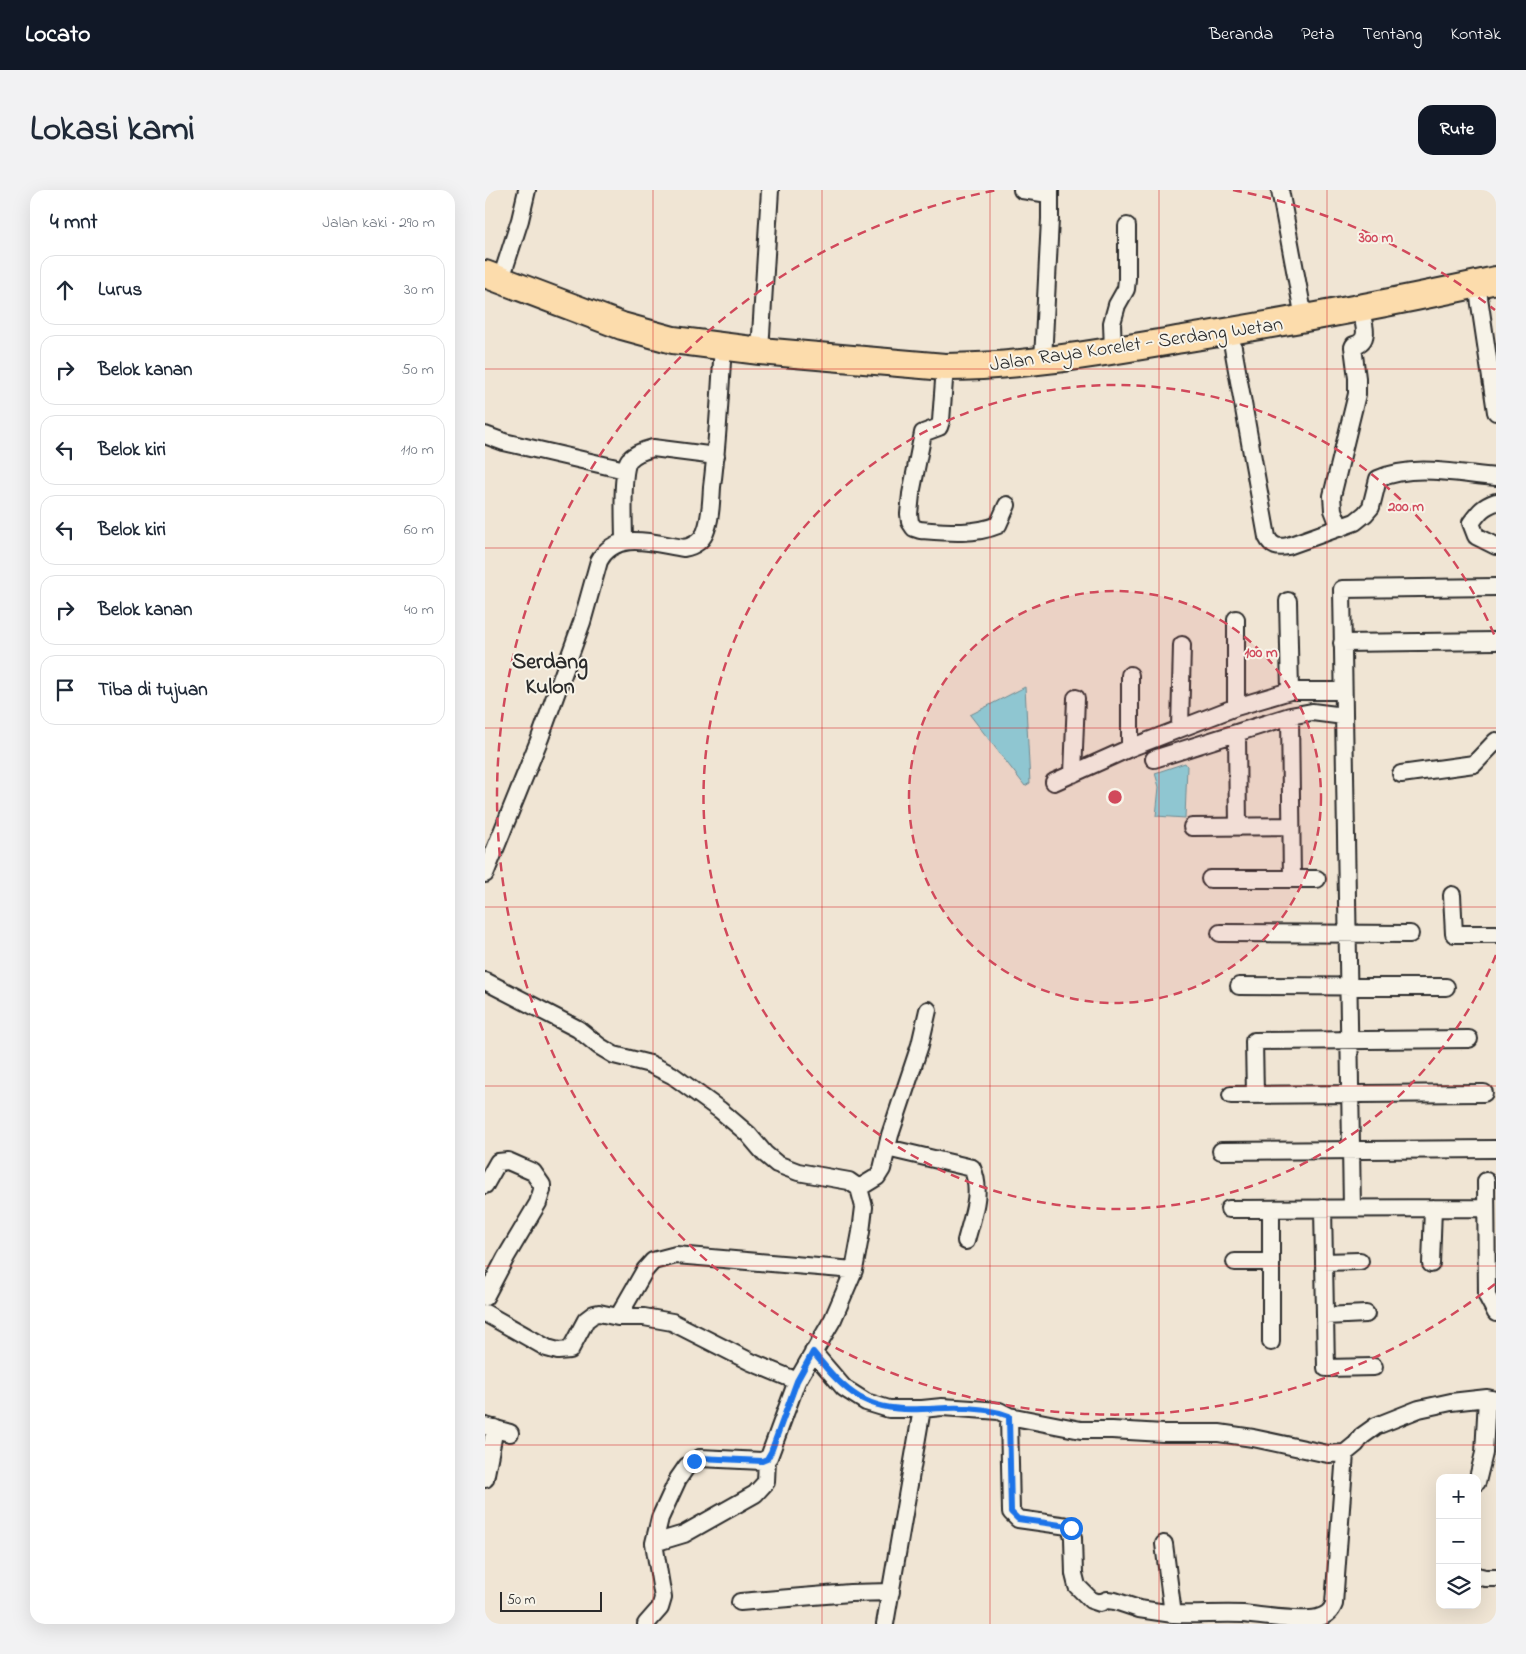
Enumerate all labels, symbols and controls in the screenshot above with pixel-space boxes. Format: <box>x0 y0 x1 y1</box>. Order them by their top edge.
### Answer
text: Locato <box>25 18 91 53</box>
text: Beranda <box>1209 22 1273 48</box>
text: Peta <box>1301 22 1334 48</box>
text: Tentang <box>1362 22 1422 48</box>
text: Kontak <box>1450 22 1501 48</box>
text: Lokasi kami <box>30 105 195 156</box>
button: Rute <box>1418 105 1496 155</box>
text: 4 mnt <box>50 208 98 238</box>
text: Jalan kaki · 290 m <box>322 211 435 235</box>
text: 300 m <box>1358 227 1394 249</box>
icon: ahead <box>51 276 79 304</box>
text: Lurus <box>98 277 142 304</box>
text: 30 m <box>404 278 434 302</box>
street label: Jalan Raya Korelet - Serdang Wetan <box>988 311 1285 381</box>
icon: right <box>51 356 79 384</box>
text: Belok kanan <box>98 357 192 384</box>
text: 50 m <box>402 358 434 382</box>
icon: left <box>51 436 79 464</box>
text: Belok kiri <box>98 437 166 464</box>
text: 110 m <box>400 438 434 462</box>
text: 200 m <box>1387 496 1424 518</box>
icon: left <box>51 516 79 544</box>
text: Belok kiri <box>98 517 166 544</box>
text: 60 m <box>404 518 434 542</box>
icon: right <box>51 596 79 624</box>
text: Belok kanan <box>98 597 192 624</box>
text: 40 m <box>404 598 434 622</box>
text: 100 m <box>1244 642 1278 664</box>
district label: Serdang Kulon <box>512 647 588 704</box>
icon: arrive <box>51 676 79 704</box>
text: Tiba di tujuan <box>98 677 208 704</box>
centre of rings <box>1106 788 1124 806</box>
route end <box>683 1450 706 1473</box>
map controls <box>1436 1474 1481 1609</box>
button: + <box>1436 1474 1481 1519</box>
route start <box>1060 1517 1083 1540</box>
button: − <box>1436 1519 1481 1564</box>
button: layers <box>1436 1564 1481 1609</box>
scale bar <box>500 1589 603 1612</box>
text: 50 m <box>507 1590 535 1611</box>

